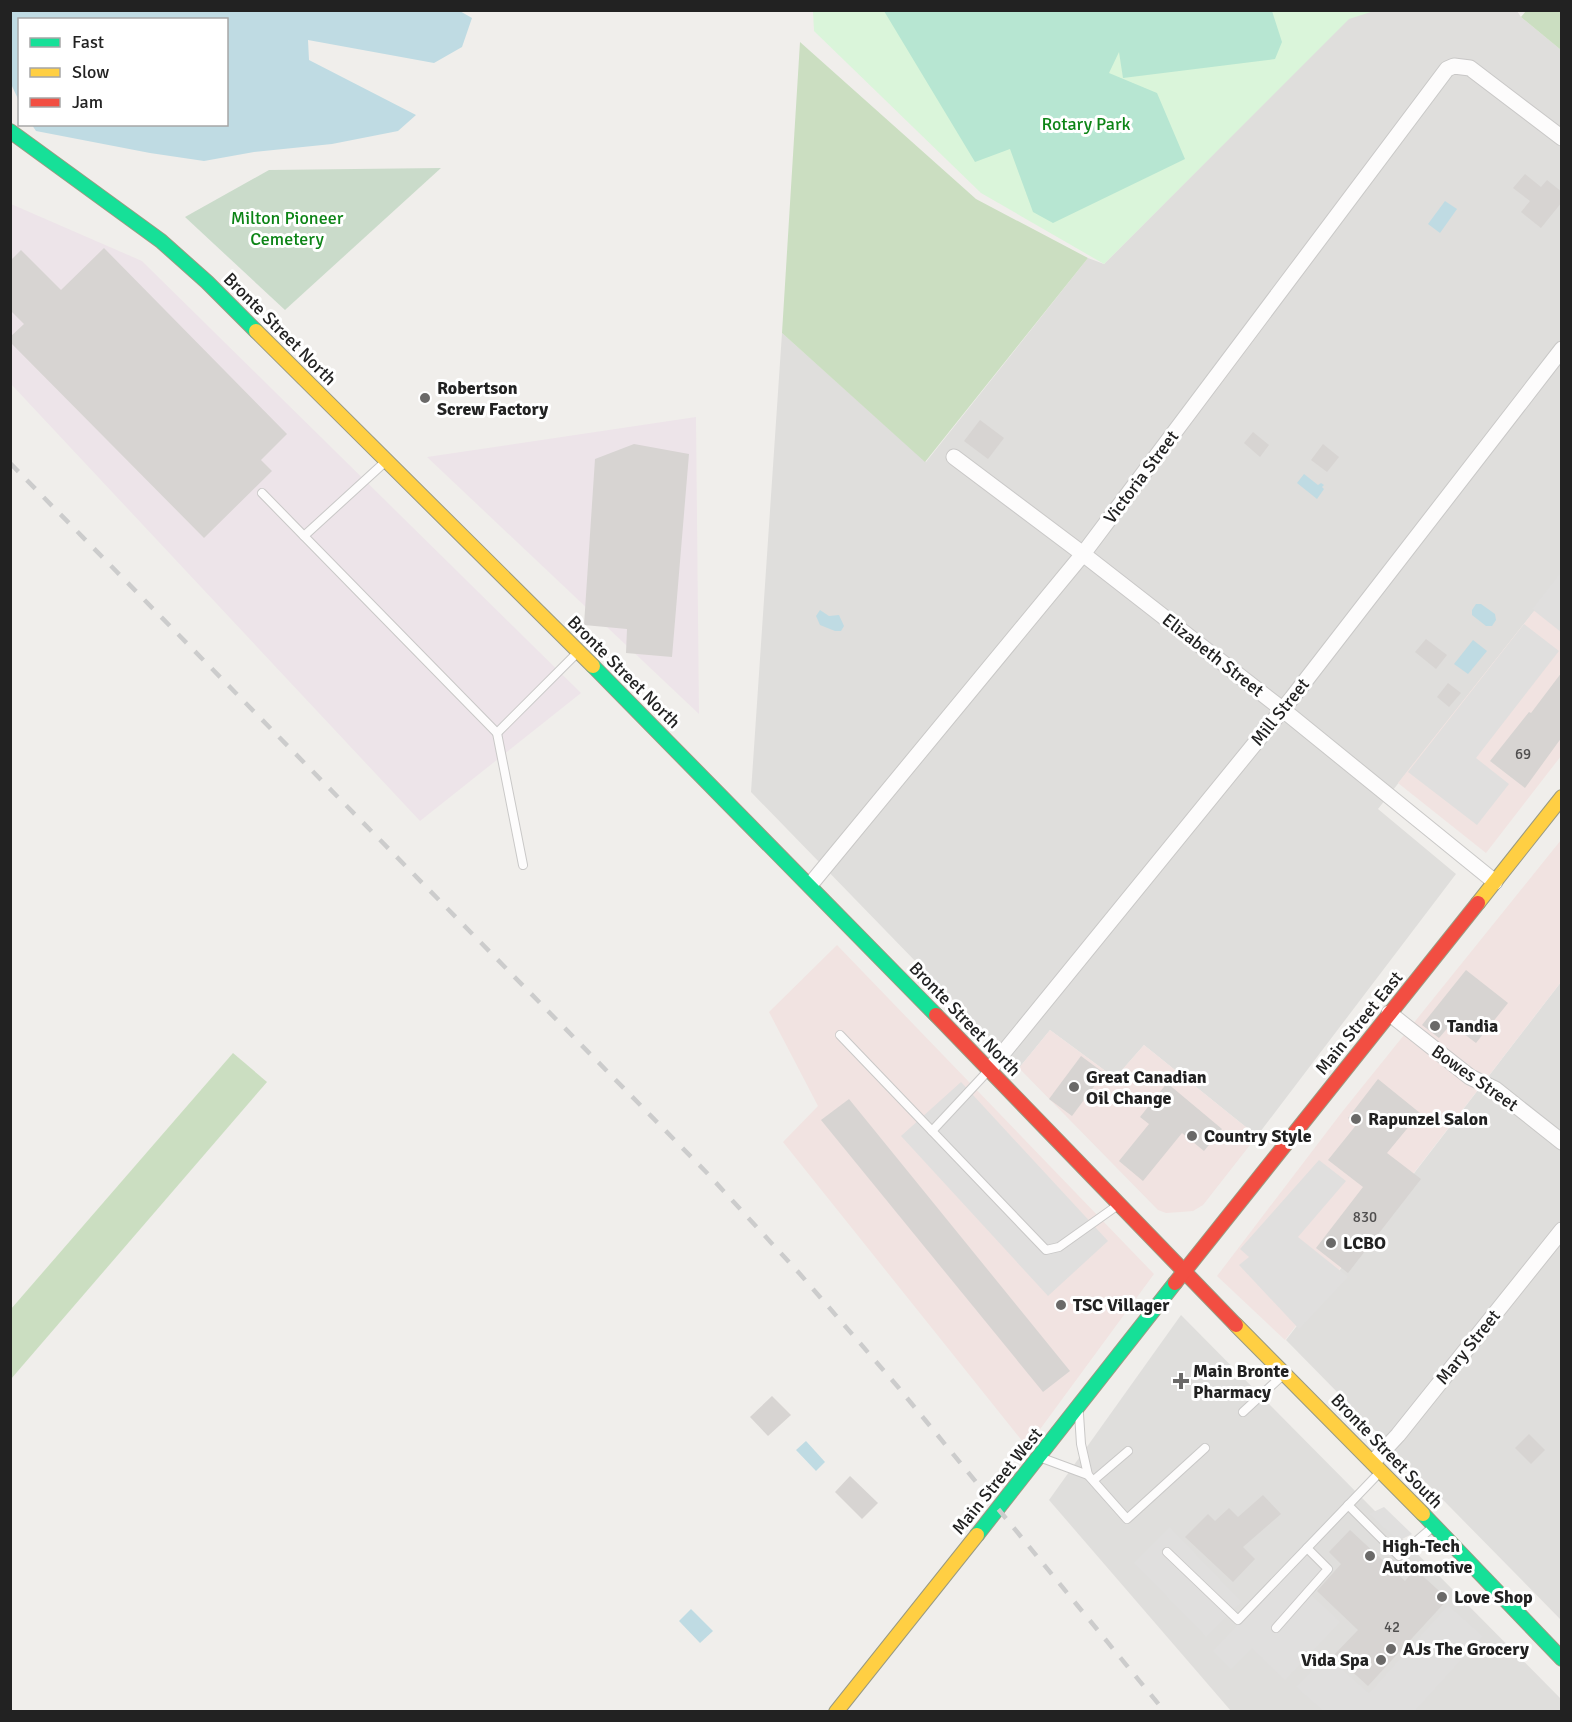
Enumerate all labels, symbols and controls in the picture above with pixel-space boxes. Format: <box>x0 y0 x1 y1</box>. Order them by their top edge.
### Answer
legend <box>18 18 228 126</box>
text: Fast <box>72 31 104 53</box>
text: Slow <box>72 61 109 83</box>
text: Jam <box>72 91 103 113</box>
park label: Rotary Park <box>1041 113 1131 135</box>
park label: Milton Pioneer Cemetery <box>231 207 344 250</box>
street label: Bronte Street North <box>219 268 341 390</box>
place label: Robertson Screw Factory <box>437 377 548 420</box>
marker: Robertson Screw Factory <box>418 391 432 405</box>
street label: Victoria Street <box>1099 426 1183 528</box>
street label: Elizabeth Street <box>1158 608 1268 702</box>
street label: Bronte Street North <box>563 611 685 733</box>
street label: Mill Street <box>1246 674 1314 750</box>
house number: 69 <box>1515 745 1531 763</box>
street label: Bronte Street North <box>905 957 1025 1081</box>
street label: Main Street East <box>1311 967 1407 1079</box>
place label: Tandia <box>1447 1015 1498 1037</box>
marker: Tandia <box>1428 1019 1442 1033</box>
street label: Bowes Street <box>1427 1040 1523 1116</box>
place label: Great Canadian Oil Change <box>1086 1066 1207 1109</box>
marker: Great Canadian Oil Change <box>1067 1080 1081 1094</box>
place label: Rapunzel Salon <box>1368 1108 1488 1130</box>
marker: Rapunzel Salon <box>1349 1112 1363 1126</box>
place label: Country Style <box>1204 1125 1312 1147</box>
marker: Country Style <box>1185 1129 1199 1143</box>
house number: 830 <box>1353 1208 1377 1226</box>
place label: LCBO <box>1343 1232 1386 1254</box>
marker: LCBO <box>1324 1236 1338 1250</box>
place label: TSC Villager <box>1073 1294 1170 1316</box>
marker: TSC Villager <box>1054 1298 1068 1312</box>
street label: Mary Street <box>1431 1305 1505 1389</box>
place label: Main Bronte Pharmacy <box>1193 1360 1289 1403</box>
marker: Main Bronte Pharmacy <box>1174 1374 1188 1388</box>
street label: Bronte Street South <box>1327 1389 1447 1513</box>
street label: Main Street West <box>947 1423 1047 1539</box>
place label: High-Tech Automotive <box>1382 1535 1473 1578</box>
marker: High-Tech Automotive <box>1363 1549 1377 1563</box>
place label: Love Shop <box>1454 1586 1533 1608</box>
marker: Love Shop <box>1435 1590 1449 1604</box>
house number: 42 <box>1384 1618 1400 1636</box>
place label: AJs The Grocery <box>1403 1638 1529 1660</box>
marker: AJs The Grocery <box>1384 1642 1398 1656</box>
place label: Vida Spa <box>1301 1649 1369 1671</box>
marker: Vida Spa <box>1374 1653 1388 1667</box>

